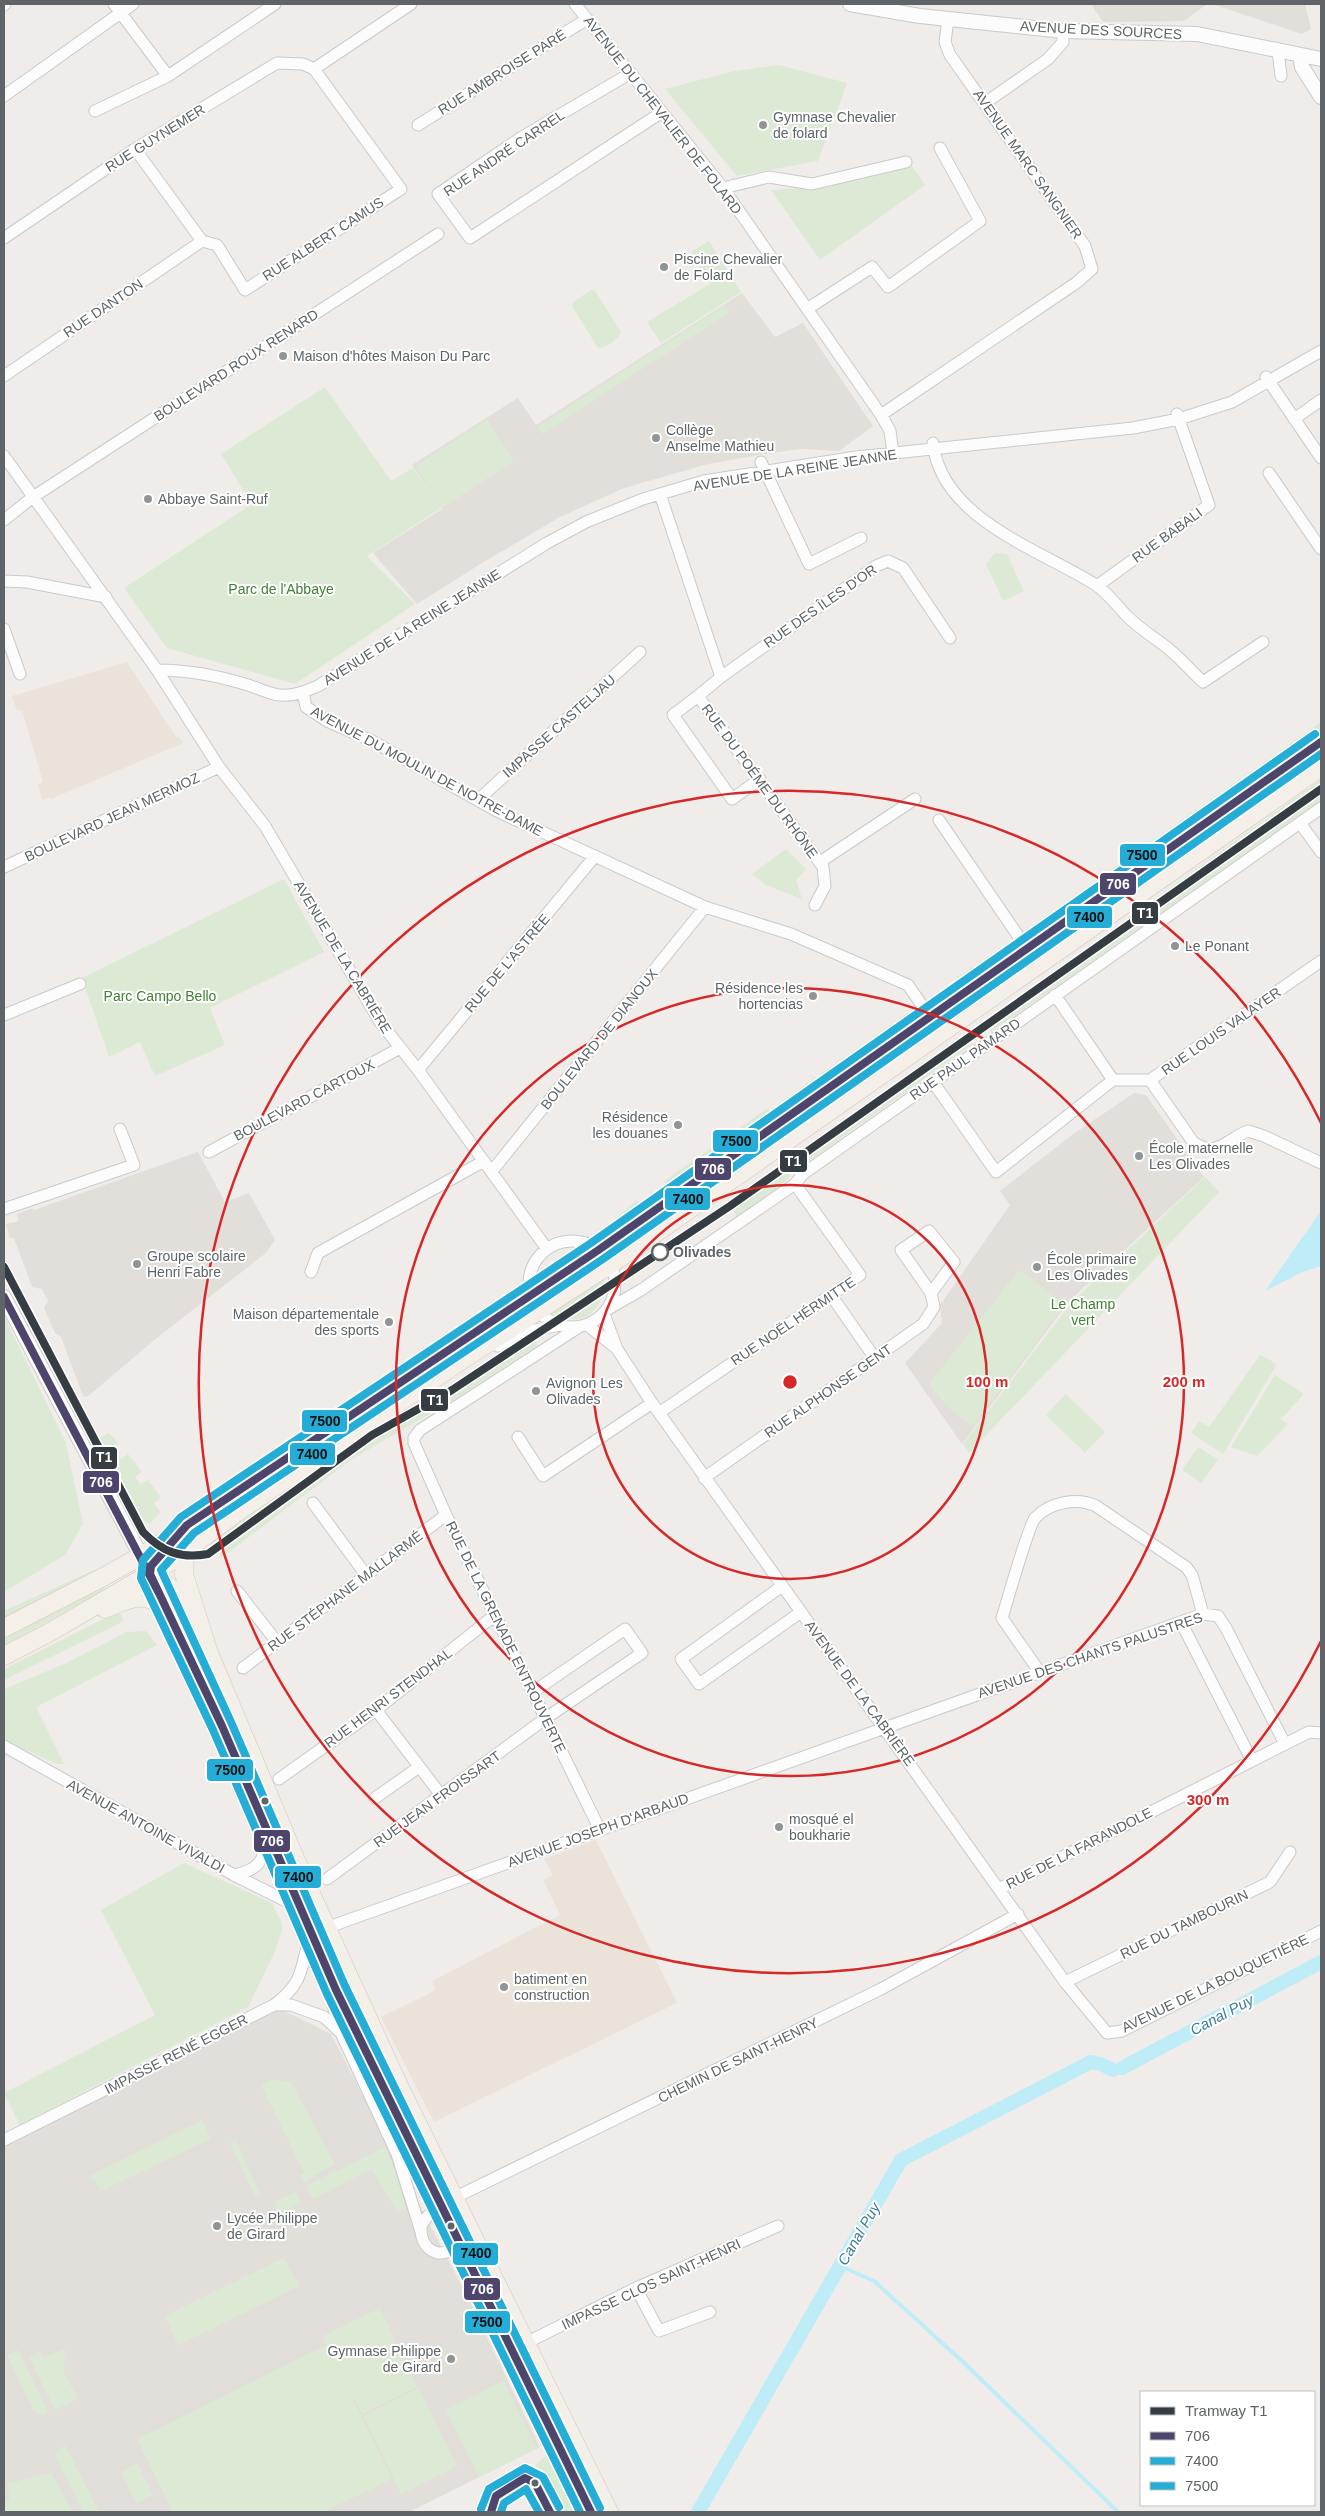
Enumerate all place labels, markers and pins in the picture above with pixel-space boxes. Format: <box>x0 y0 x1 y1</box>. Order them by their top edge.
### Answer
place label: Gymnase Chevalier de folard <box>773 109 896 141</box>
marker: Gymnase Chevalier de folard <box>757 119 769 131</box>
place label: Piscine Chevalier de Folard <box>674 251 782 283</box>
marker: Piscine Chevalier de Folard <box>658 261 670 273</box>
place label: Maison d'hôtes Maison Du Parc <box>293 348 490 364</box>
marker: Maison d'hôtes Maison Du Parc <box>277 350 289 362</box>
place label: Collège Anselme Mathieu <box>666 422 774 454</box>
marker: Collège Anselme Mathieu <box>650 432 662 444</box>
place label: Abbaye Saint-Ruf <box>158 491 268 507</box>
marker: Abbaye Saint-Ruf <box>142 493 154 505</box>
place label: Le Ponant <box>1185 938 1249 954</box>
marker: Le Ponant <box>1169 940 1181 952</box>
place label: Résidence les hortencias <box>715 980 803 1012</box>
marker: Résidence les hortencias <box>807 990 819 1002</box>
place label: Résidence les douanes <box>592 1109 668 1141</box>
marker: Résidence les douanes <box>672 1119 684 1131</box>
place label: École maternelle Les Olivades <box>1149 1140 1253 1172</box>
marker: École maternelle Les Olivades <box>1133 1150 1145 1162</box>
marker: Olivades <box>651 1243 669 1261</box>
place label: Olivades <box>673 1244 732 1260</box>
place label: Groupe scolaire Henri Fabre <box>147 1248 246 1280</box>
place label: École primaire Les Olivades <box>1047 1251 1137 1283</box>
marker: Groupe scolaire Henri Fabre <box>131 1258 143 1270</box>
marker: École primaire Les Olivades <box>1031 1261 1043 1273</box>
place label: Maison départementale des sports <box>233 1306 379 1338</box>
marker: Maison départementale des sports <box>383 1316 395 1328</box>
centre of rings <box>781 1373 799 1391</box>
place label: Avignon Les Olivades <box>546 1375 623 1407</box>
marker: Avignon Les Olivades <box>530 1385 542 1397</box>
unlabelled marker <box>260 1796 270 1806</box>
place label: mosqué el boukharie <box>789 1811 854 1843</box>
marker: mosqué el boukharie <box>773 1821 785 1833</box>
place label: batiment en construction <box>514 1971 589 2003</box>
marker: batiment en construction <box>498 1981 510 1993</box>
place label: Lycée Philippe de Girard <box>227 2210 318 2242</box>
marker: Lycée Philippe de Girard <box>211 2220 223 2232</box>
unlabelled marker <box>446 2221 456 2231</box>
place label: Gymnase Philippe de Girard <box>327 2343 441 2375</box>
marker: Gymnase Philippe de Girard <box>445 2353 457 2365</box>
unlabelled marker <box>530 2478 540 2488</box>

